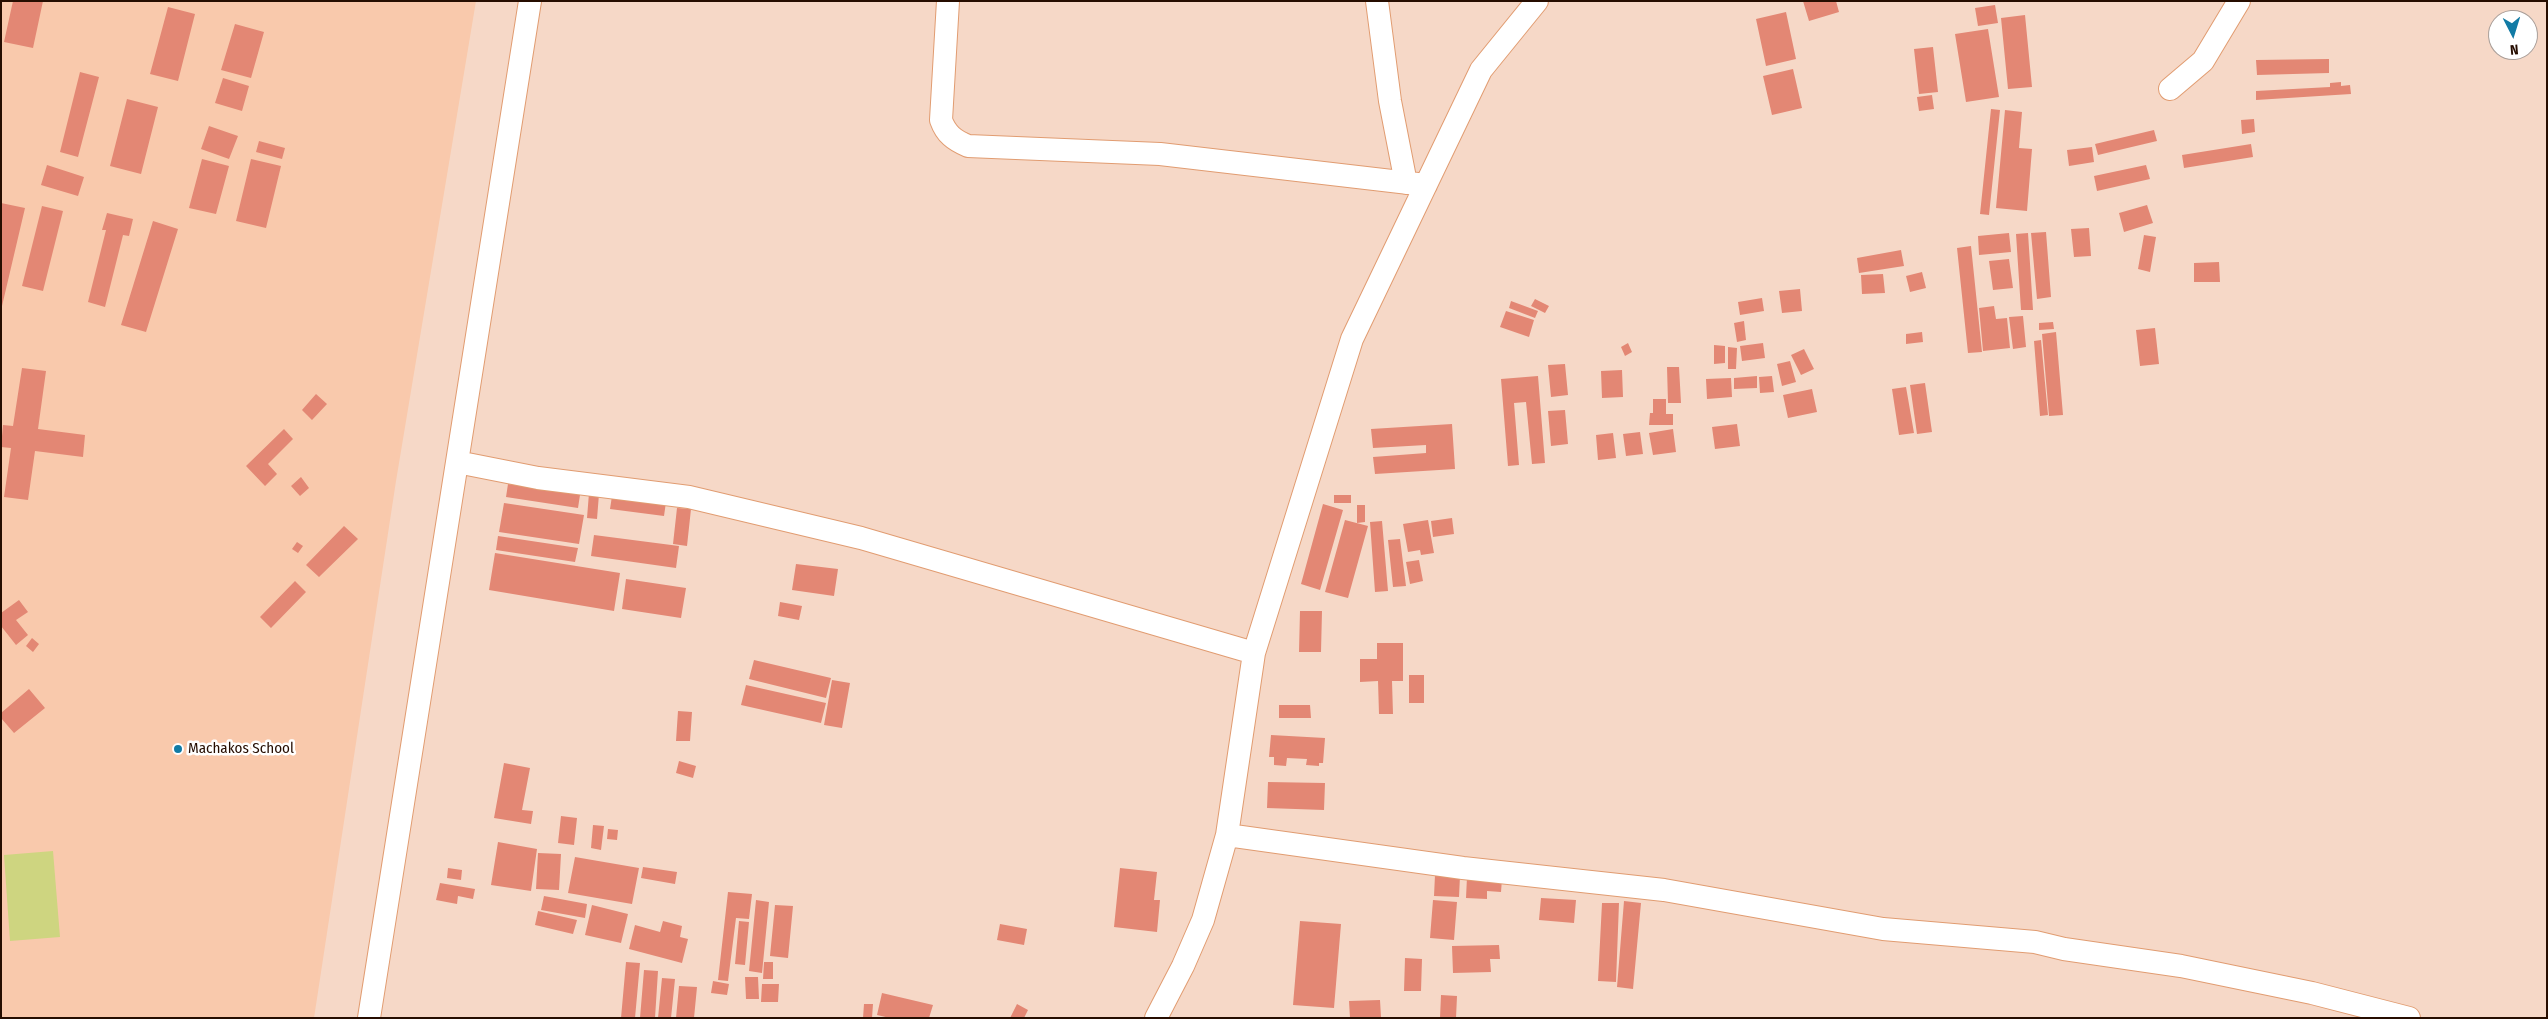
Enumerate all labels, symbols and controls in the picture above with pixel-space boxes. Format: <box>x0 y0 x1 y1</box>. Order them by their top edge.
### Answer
north arrow <box>2488 10 2538 60</box>
text: N <box>2509 41 2519 58</box>
place label: Machakos School <box>188 740 294 758</box>
marker: Machakos School <box>172 743 184 755</box>

